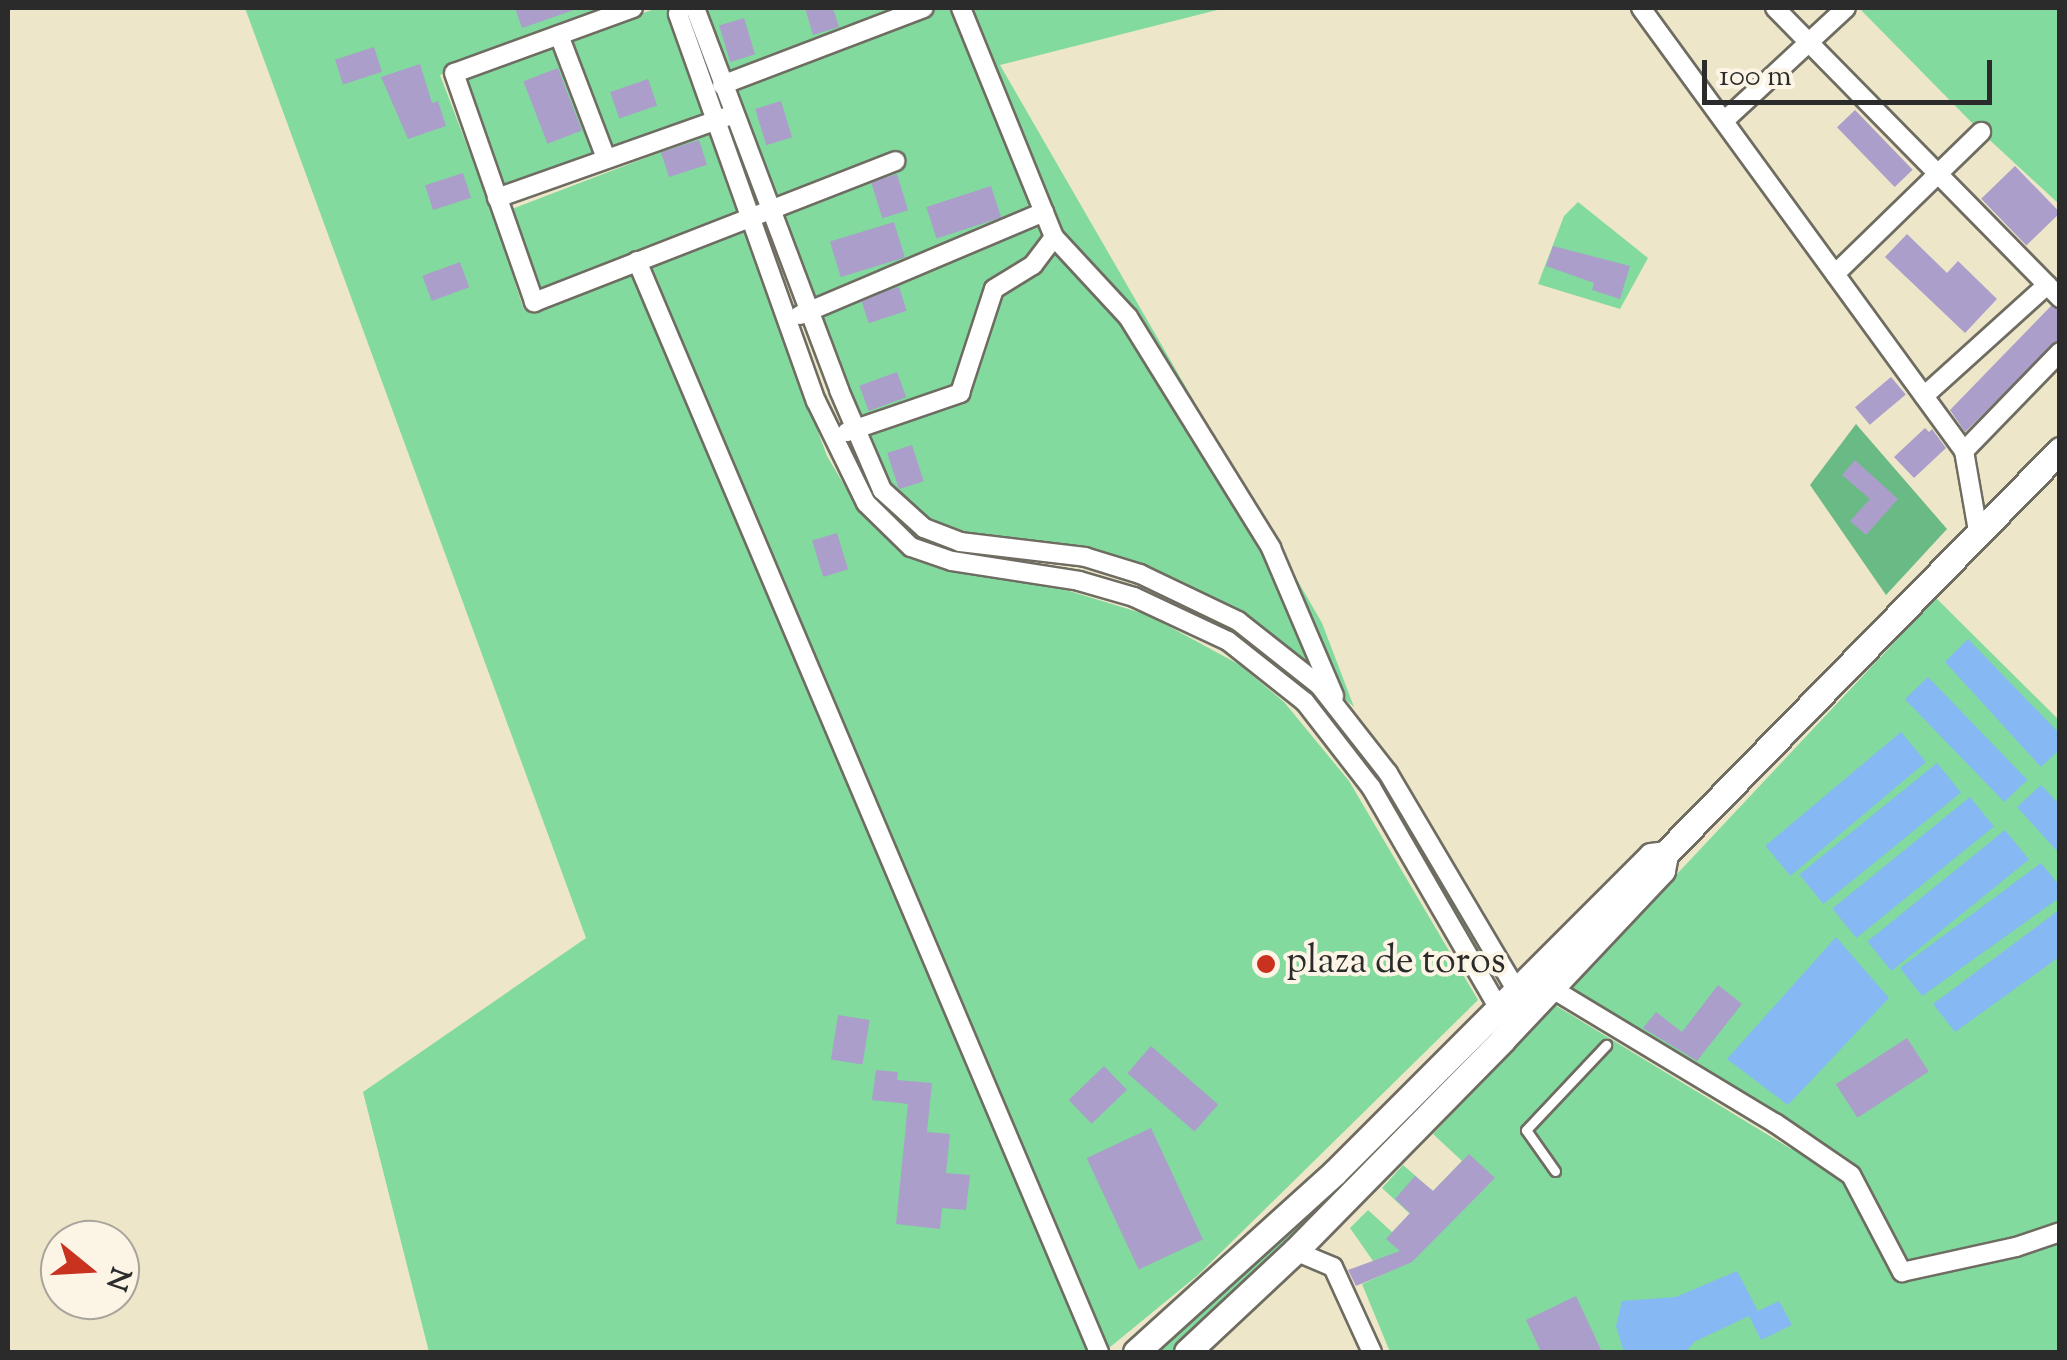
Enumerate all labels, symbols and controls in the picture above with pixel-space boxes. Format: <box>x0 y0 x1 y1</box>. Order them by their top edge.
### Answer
scale bar <box>1707 40 1997 102</box>
text: 100 m <box>1719 56 1792 99</box>
place label: plaza de toros <box>1286 941 1506 987</box>
marker: plaza de toros <box>1255 953 1277 975</box>
north arrow <box>40 1220 140 1320</box>
text: N <box>94 1262 139 1295</box>

